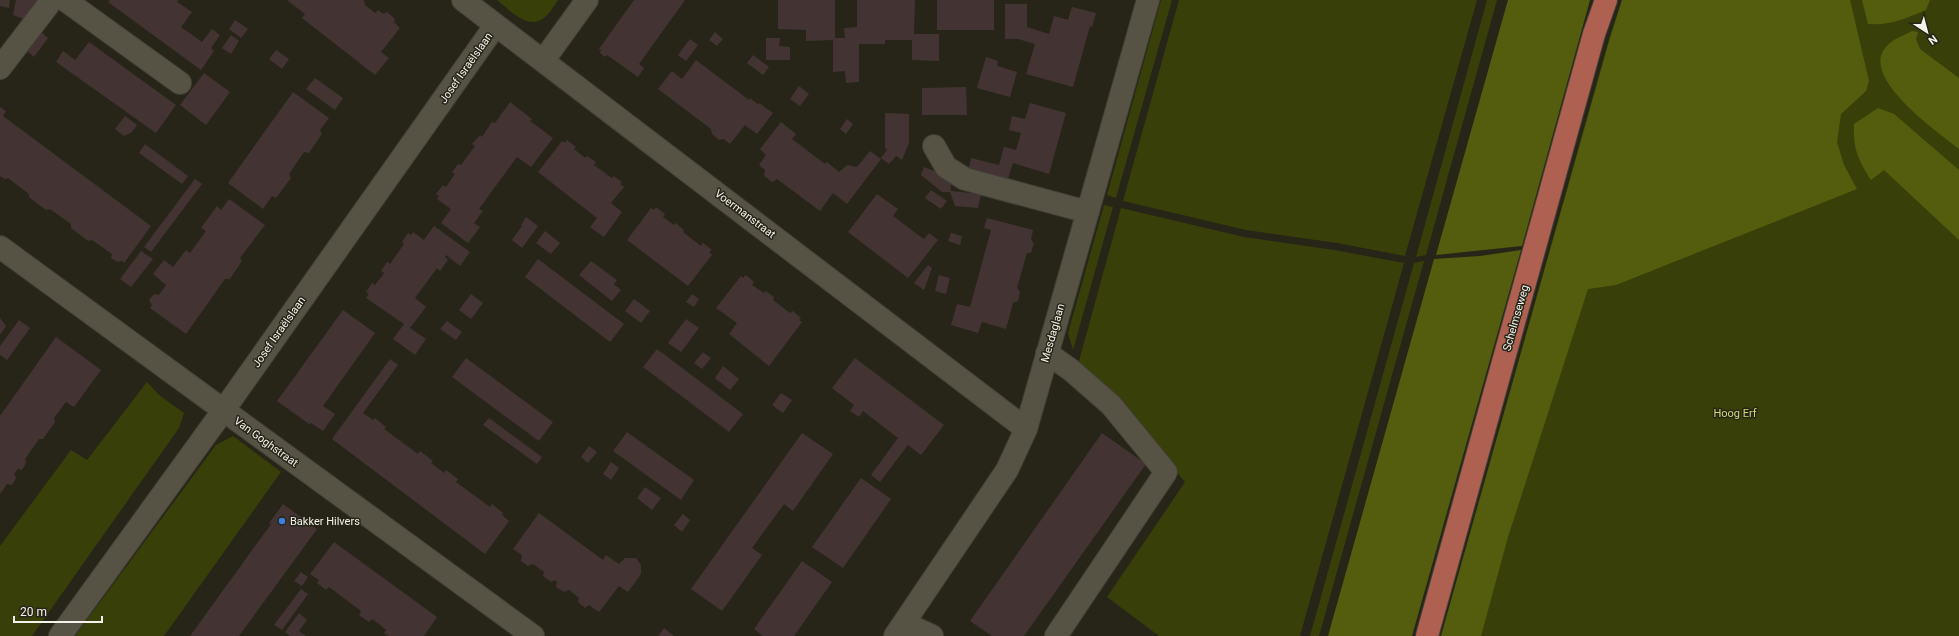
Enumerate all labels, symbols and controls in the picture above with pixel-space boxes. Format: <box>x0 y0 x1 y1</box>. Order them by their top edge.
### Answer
north arrow <box>1907 12 1947 52</box>
street label: Josef Israëlslaan <box>437 30 495 106</box>
text: N <box>1925 32 1940 47</box>
street label: Voermanstraat <box>712 187 778 241</box>
street label: Schelmseweg <box>1500 283 1532 353</box>
street label: Josef Israëlslaan <box>250 294 308 370</box>
street label: Mesdaglaan <box>1038 302 1068 364</box>
park label: Hoog Erf <box>1713 407 1757 420</box>
street label: Van Goghstraat <box>231 414 301 470</box>
place label: Bakker Hilvers <box>290 515 360 528</box>
marker: Bakker Hilvers <box>277 516 287 526</box>
scale bar <box>14 598 102 624</box>
text: 20 m <box>20 605 47 619</box>

